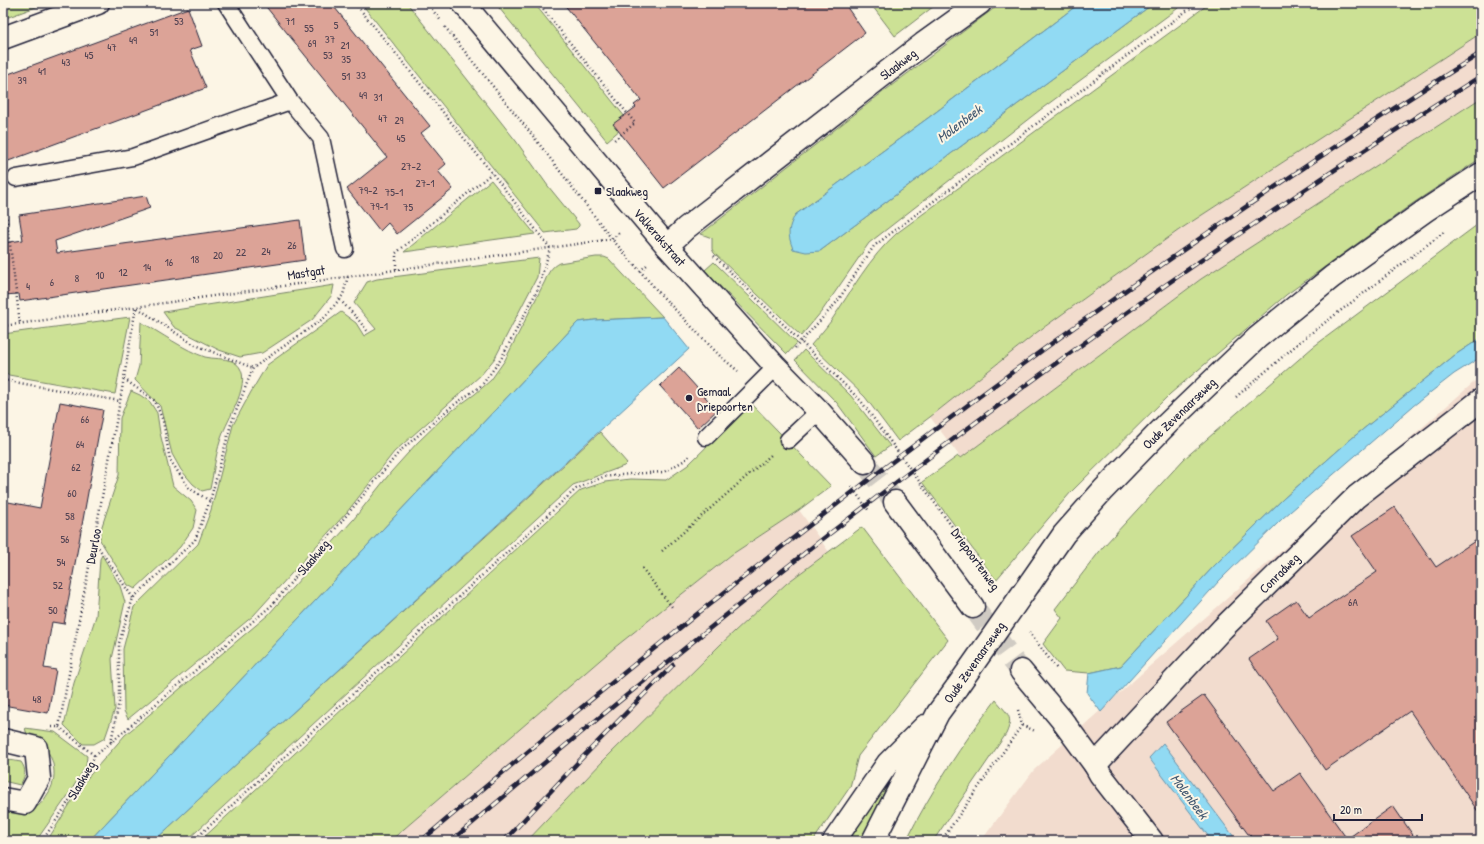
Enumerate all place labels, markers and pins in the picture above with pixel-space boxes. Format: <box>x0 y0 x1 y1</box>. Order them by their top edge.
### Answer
place label: Slaakweg <box>606 182 648 200</box>
marker: Slaakweg <box>593 186 603 196</box>
place label: Gemaal Driepoorten <box>697 382 753 415</box>
marker: Gemaal Driepoorten <box>684 393 694 403</box>

